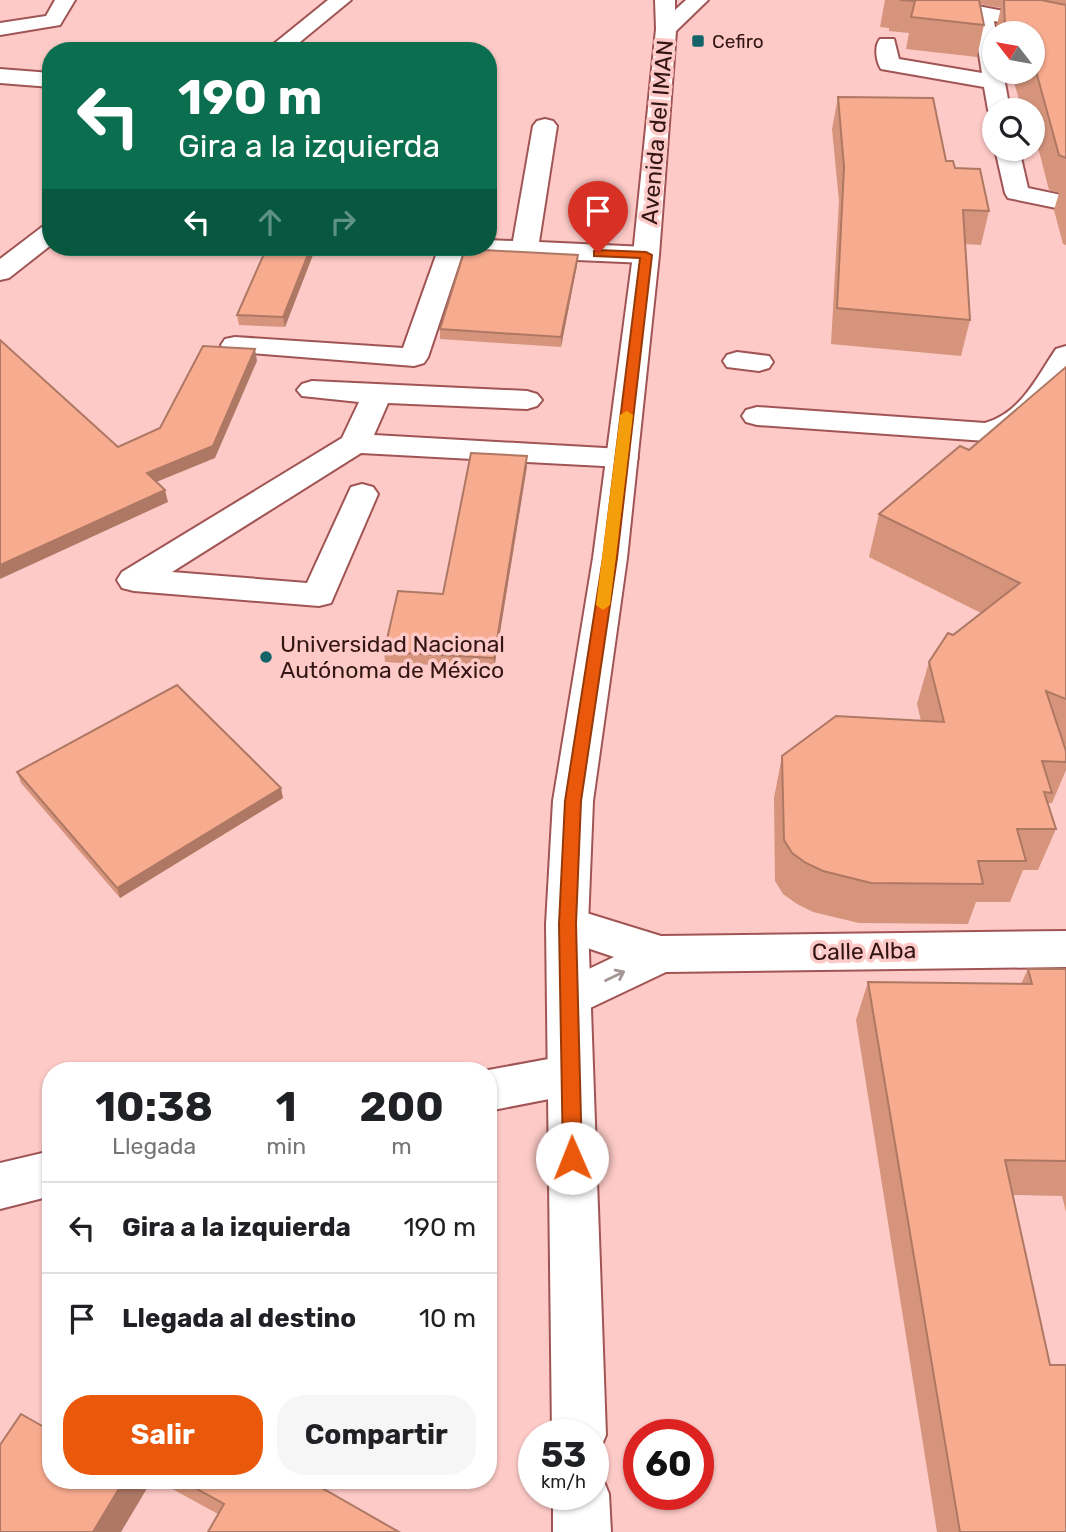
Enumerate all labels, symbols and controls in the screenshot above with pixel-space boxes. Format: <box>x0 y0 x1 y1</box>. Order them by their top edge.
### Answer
north arrow <box>982 21 1045 84</box>
map controls <box>982 21 1045 161</box>
place label: Cefiro <box>712 30 764 53</box>
marker: Cefiro <box>690 33 706 49</box>
street label: Avenida del IMAN <box>635 39 679 225</box>
text: 190 m <box>178 68 322 126</box>
icon: left <box>63 70 154 161</box>
button: search <box>982 98 1045 161</box>
text: Gira a la izquierda <box>178 127 440 165</box>
pin <box>568 181 628 253</box>
icon: arrive <box>579 192 617 230</box>
icon: left <box>178 203 216 241</box>
icon: ahead <box>251 203 289 241</box>
icon: right <box>324 203 362 241</box>
place label: Universidad Nacional Autónoma de México <box>280 630 505 684</box>
marker: Universidad Nacional Autónoma de México <box>258 649 274 665</box>
street label: Calle Alba <box>812 936 916 966</box>
one-way arrow <box>604 969 625 983</box>
text: 10:38 <box>95 1082 213 1132</box>
text: 1 <box>276 1082 297 1132</box>
text: 200 <box>359 1082 444 1132</box>
position arrow <box>535 1121 609 1195</box>
text: Llegada <box>112 1132 196 1160</box>
text: min <box>266 1132 306 1160</box>
text: m <box>391 1132 412 1160</box>
icon: left <box>63 1209 101 1247</box>
text: Gira a la izquierda <box>122 1212 351 1243</box>
text: 190 m <box>403 1212 476 1243</box>
icon: arrive <box>63 1300 101 1338</box>
text: Llegada al destino <box>122 1303 356 1334</box>
text: 10 m <box>419 1303 476 1334</box>
button: Salir <box>63 1395 263 1475</box>
button: Compartir <box>277 1395 476 1475</box>
speed limit sign: 60 <box>623 1419 714 1510</box>
text: 53 <box>541 1434 586 1476</box>
text: km/h <box>541 1471 586 1493</box>

